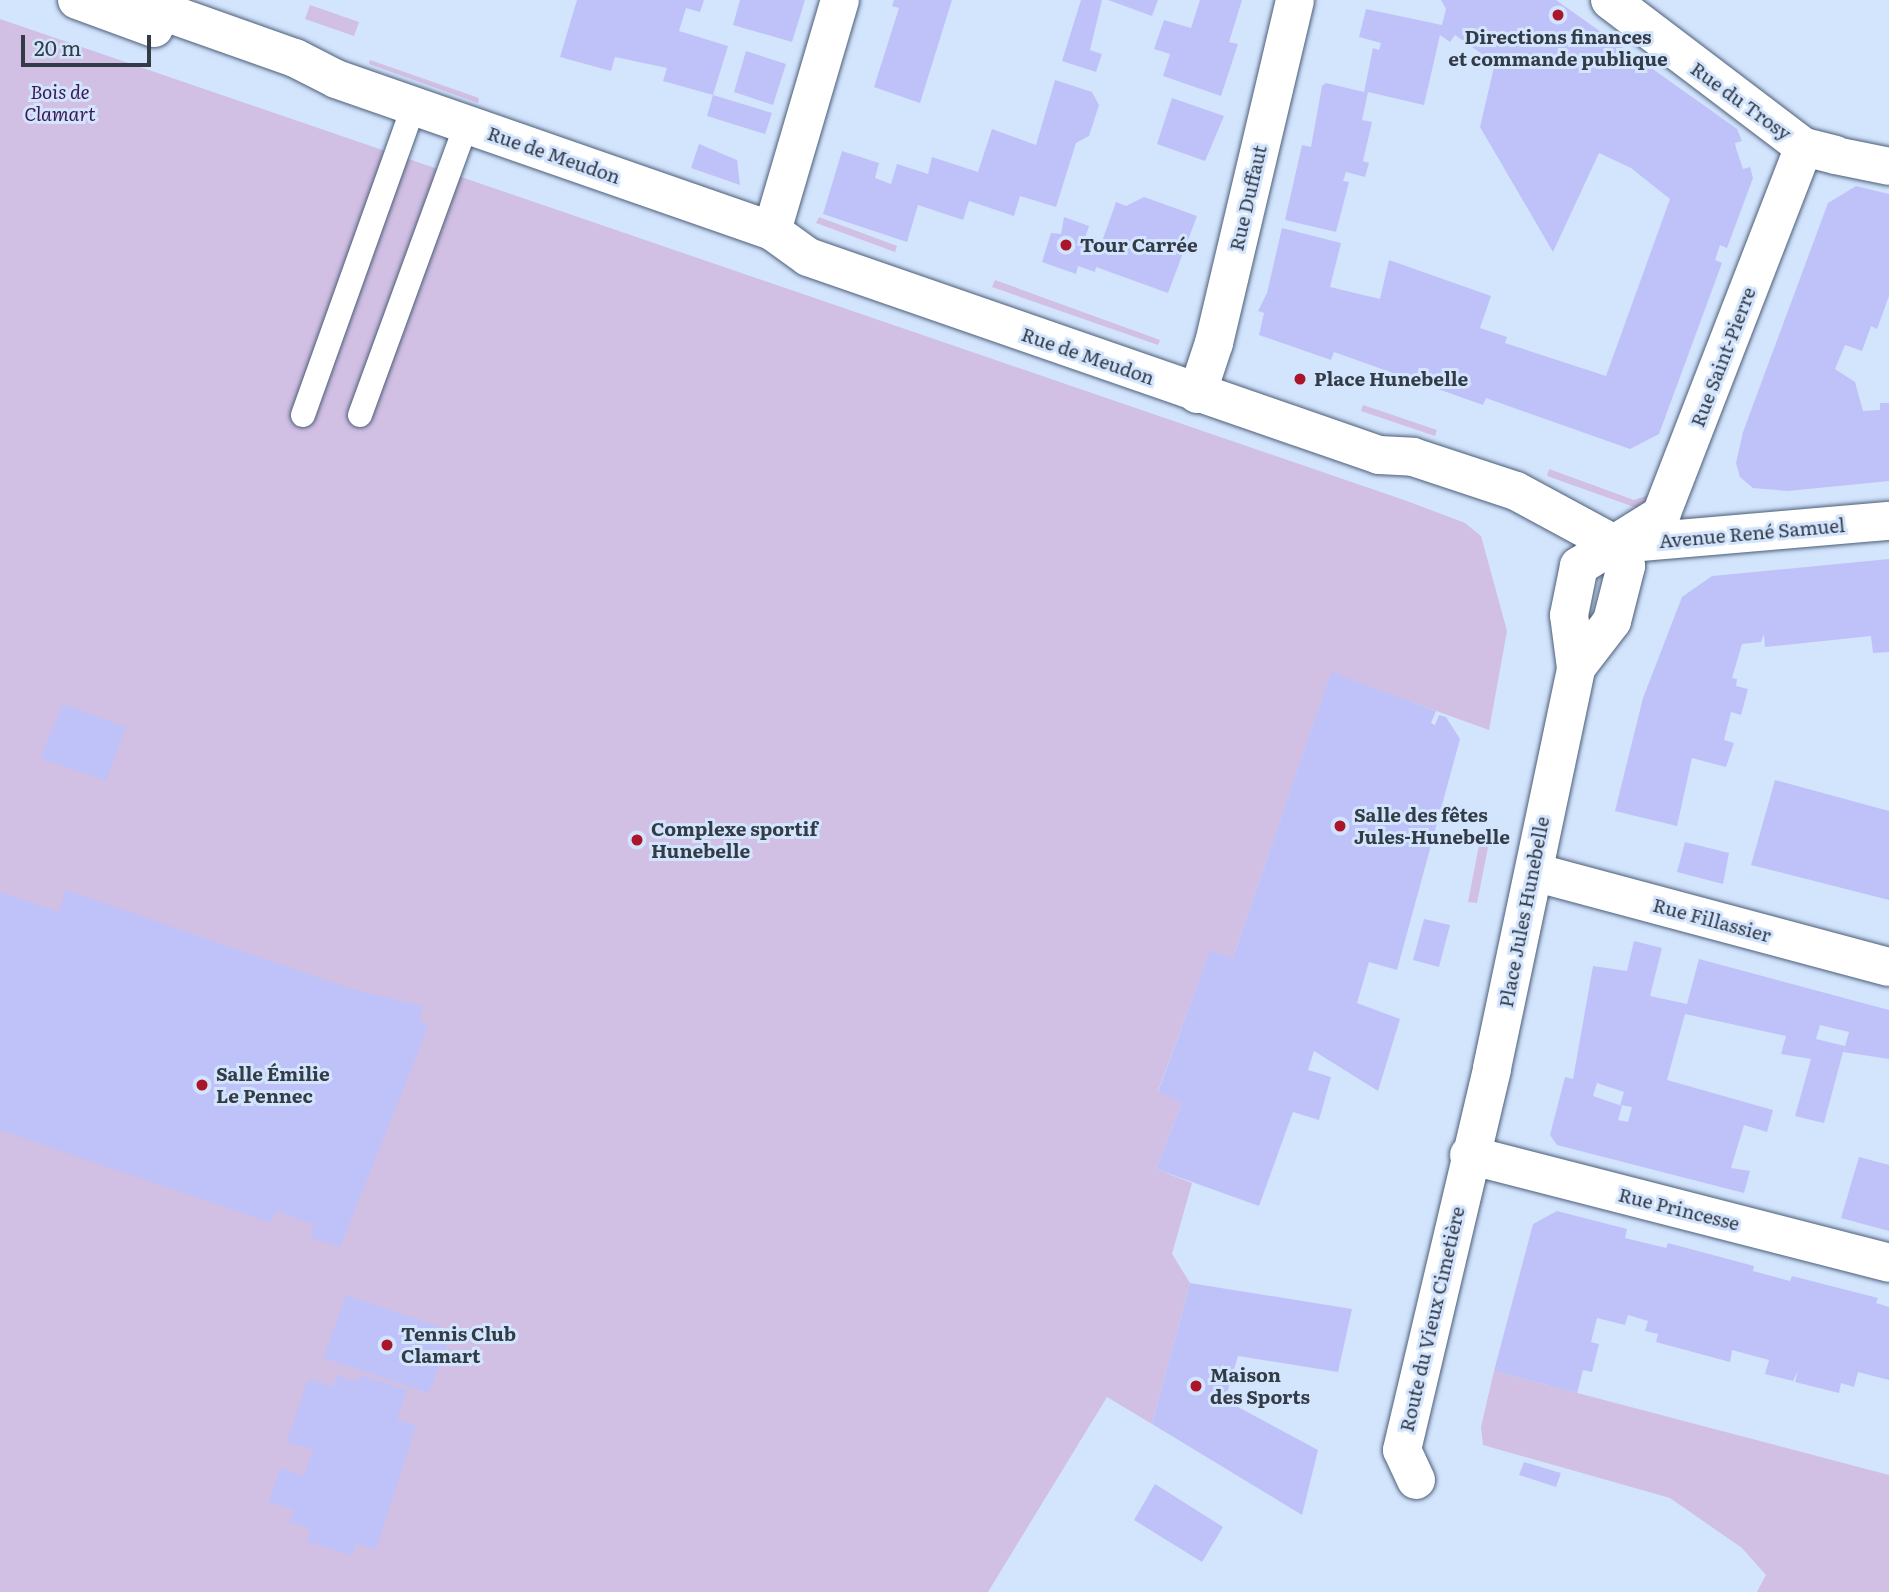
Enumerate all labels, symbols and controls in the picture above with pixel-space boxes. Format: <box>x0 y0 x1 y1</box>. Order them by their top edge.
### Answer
marker: Directions finances et commande publique <box>1550 7 1566 23</box>
scale bar <box>24 21 154 65</box>
place label: Directions finances et commande publique <box>1448 26 1668 70</box>
text: 20 m <box>34 31 81 62</box>
street label: Rue du Trosy <box>1686 57 1796 145</box>
park label: Bois de Clamart <box>24 81 96 125</box>
street label: Rue de Meudon <box>484 122 624 188</box>
street label: Rue Duffaut <box>1225 143 1271 253</box>
place label: Tour Carrée <box>1080 234 1198 256</box>
marker: Tour Carrée <box>1058 237 1074 253</box>
street label: Rue Saint-Pierre <box>1686 284 1760 430</box>
street label: Rue de Meudon <box>1018 323 1158 389</box>
place label: Place Hunebelle <box>1314 368 1468 390</box>
marker: Place Hunebelle <box>1292 371 1308 387</box>
street label: Avenue René Samuel <box>1658 514 1846 552</box>
place label: Salle des fêtes Jules-Hunebelle <box>1354 804 1510 848</box>
street label: Place Jules Hunebelle <box>1494 815 1554 1009</box>
place label: Complexe sportif Hunebelle <box>651 818 818 862</box>
marker: Salle des fêtes Jules-Hunebelle <box>1332 818 1348 834</box>
marker: Complexe sportif Hunebelle <box>629 832 645 848</box>
street label: Rue Fillassier <box>1650 893 1774 947</box>
place label: Salle Émilie Le Pennec <box>216 1063 330 1107</box>
marker: Salle Émilie Le Pennec <box>194 1077 210 1093</box>
street label: Rue Princesse <box>1616 1183 1742 1235</box>
street label: Route du Vieux Cimetière <box>1395 1204 1469 1434</box>
place label: Tennis Club Clamart <box>401 1323 516 1367</box>
marker: Tennis Club Clamart <box>379 1337 395 1353</box>
place label: Maison des Sports <box>1210 1364 1310 1408</box>
marker: Maison des Sports <box>1188 1378 1204 1394</box>

